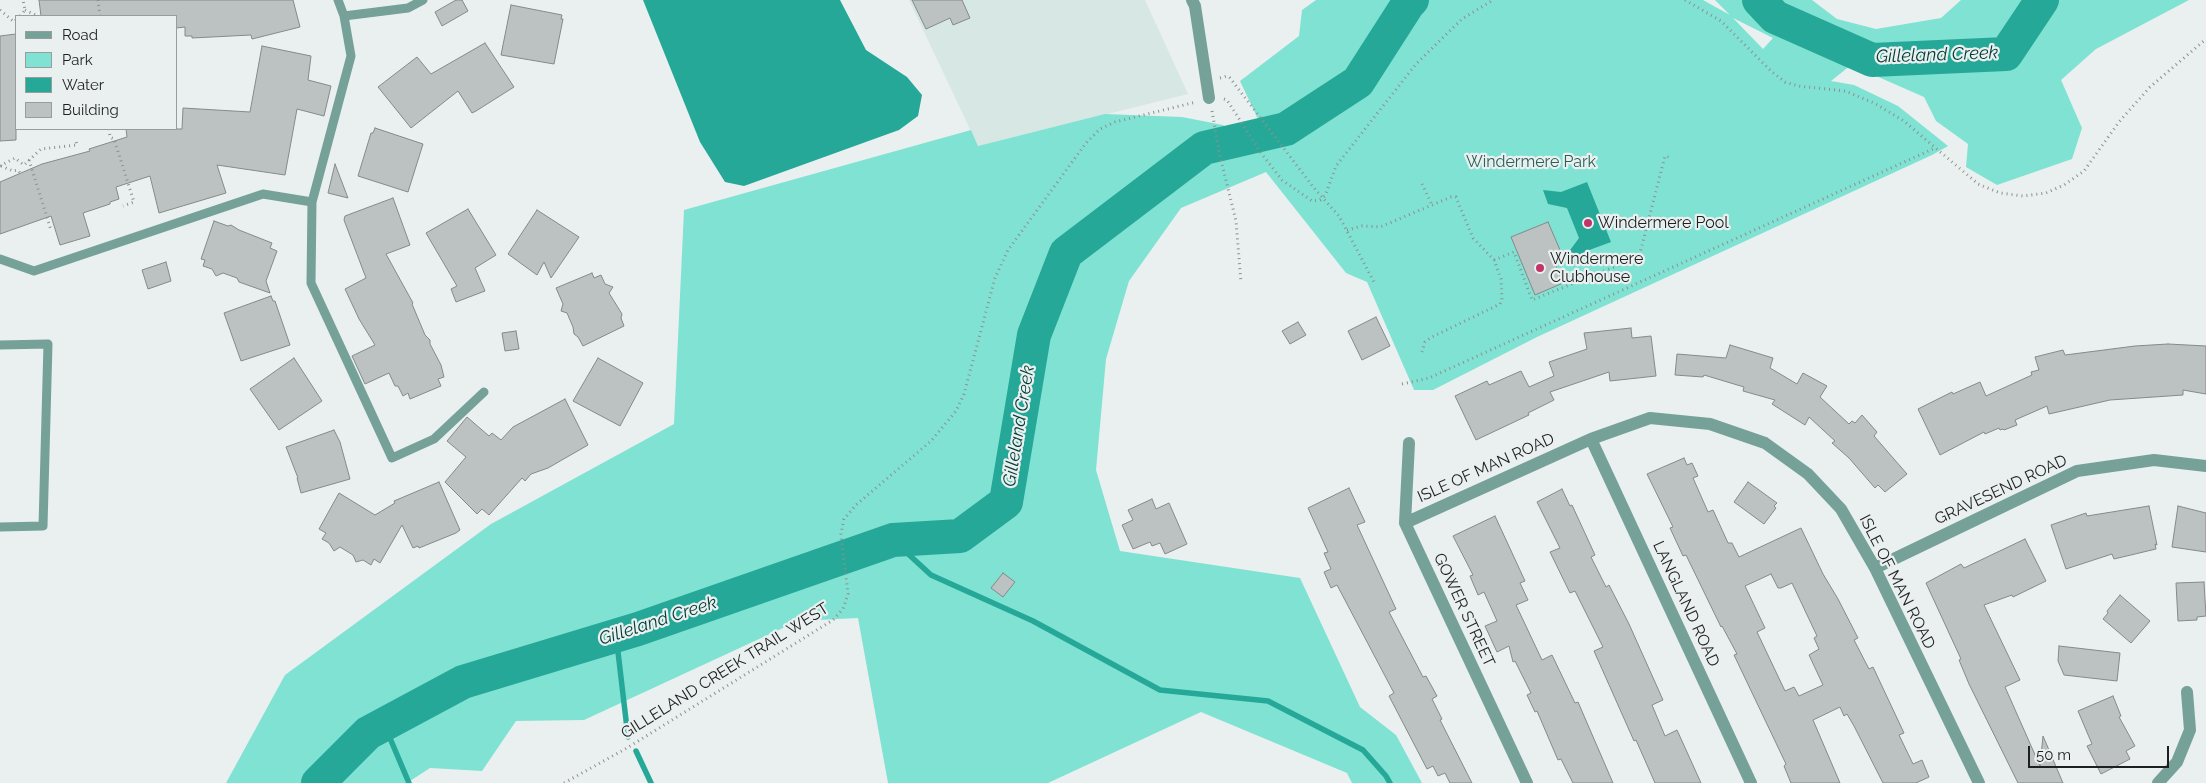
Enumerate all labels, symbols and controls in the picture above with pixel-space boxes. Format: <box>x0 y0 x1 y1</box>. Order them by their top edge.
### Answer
legend <box>15 15 178 130</box>
text: Road <box>62 26 98 44</box>
water label: Gilleland Creek <box>1875 42 1999 68</box>
text: Park <box>62 51 93 69</box>
text: Water <box>62 76 104 94</box>
text: Building <box>62 101 119 119</box>
park label: Windermere Park <box>1466 152 1596 172</box>
place label: Windermere Pool <box>1598 213 1729 233</box>
marker: Windermere Pool <box>1582 217 1594 229</box>
place label: Windermere Clubhouse <box>1550 249 1643 287</box>
marker: Windermere Clubhouse <box>1534 262 1546 274</box>
water label: Gilleland Creek <box>999 364 1039 488</box>
street label: ISLE OF MAN ROAD <box>1415 429 1557 507</box>
street label: GRAVESEND ROAD <box>1932 451 2070 529</box>
street label: ISLE OF MAN ROAD <box>1855 512 1939 652</box>
street label: LANGLAND ROAD <box>1649 538 1723 670</box>
street label: GOWER STREET <box>1429 550 1499 670</box>
water label: Gilleland Creek <box>596 592 720 650</box>
street label: GILLELAND CREEK TRAIL WEST <box>618 599 832 743</box>
scale bar <box>2031 736 2172 768</box>
text: 50 m <box>2036 746 2071 764</box>

